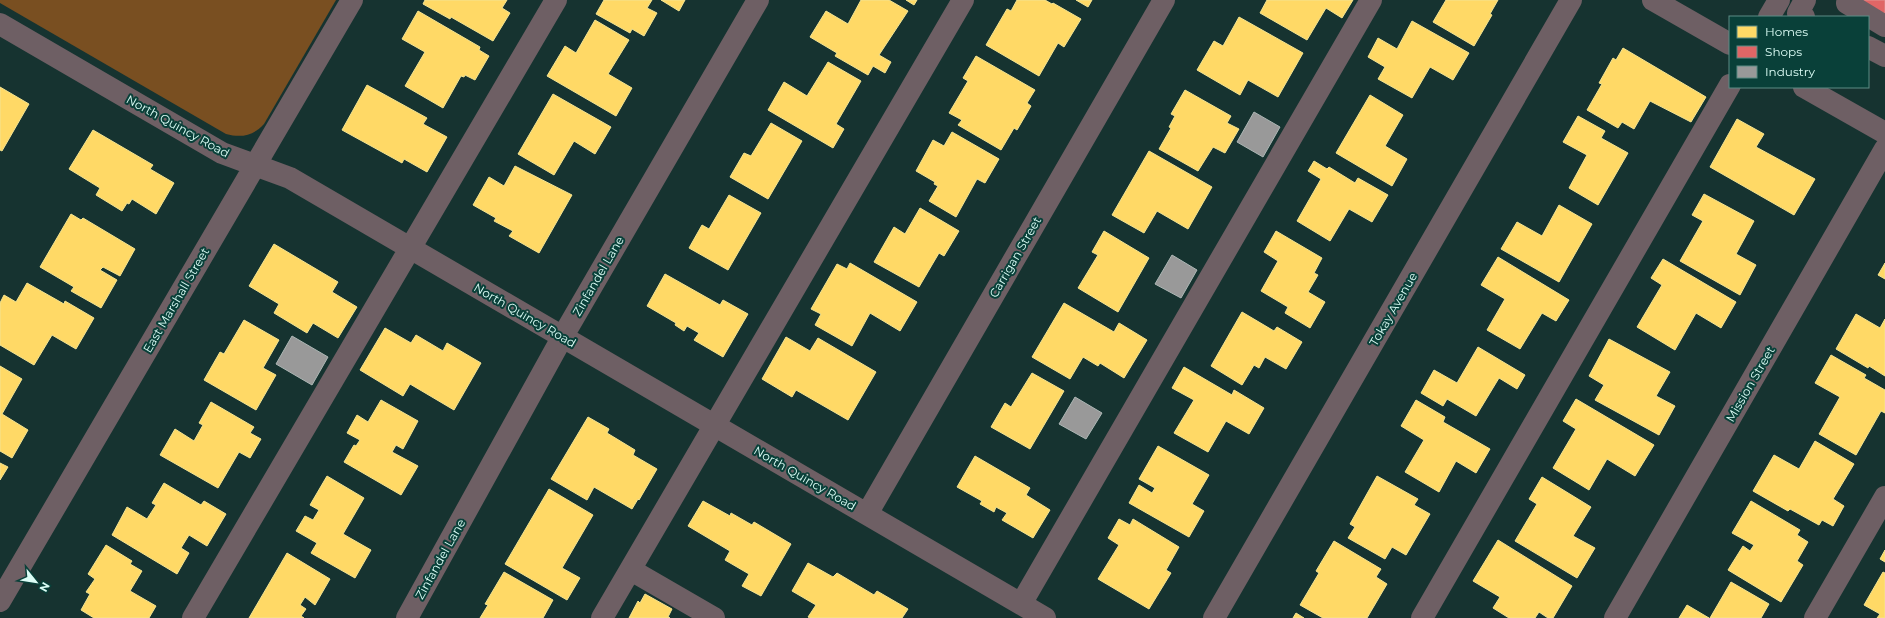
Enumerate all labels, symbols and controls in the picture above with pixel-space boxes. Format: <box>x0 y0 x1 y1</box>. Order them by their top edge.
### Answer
legend <box>1729 16 1869 88</box>
text: Homes <box>1765 24 1808 39</box>
text: Shops <box>1765 44 1802 59</box>
text: Industry <box>1765 64 1815 79</box>
street label: North Quincy Road <box>124 91 232 161</box>
street label: Carrigan Street <box>986 214 1044 300</box>
street label: Zinfandel Lane <box>569 233 627 319</box>
street label: East Marshall Street <box>140 245 212 355</box>
street label: Tokay Avenue <box>1366 269 1420 349</box>
street label: North Quincy Road <box>471 280 579 350</box>
street label: Mission Street <box>1722 343 1778 424</box>
street label: North Quincy Road <box>751 443 859 513</box>
street label: Zinfandel Lane <box>412 516 468 602</box>
north arrow <box>16 562 56 602</box>
text: N <box>36 580 53 594</box>

